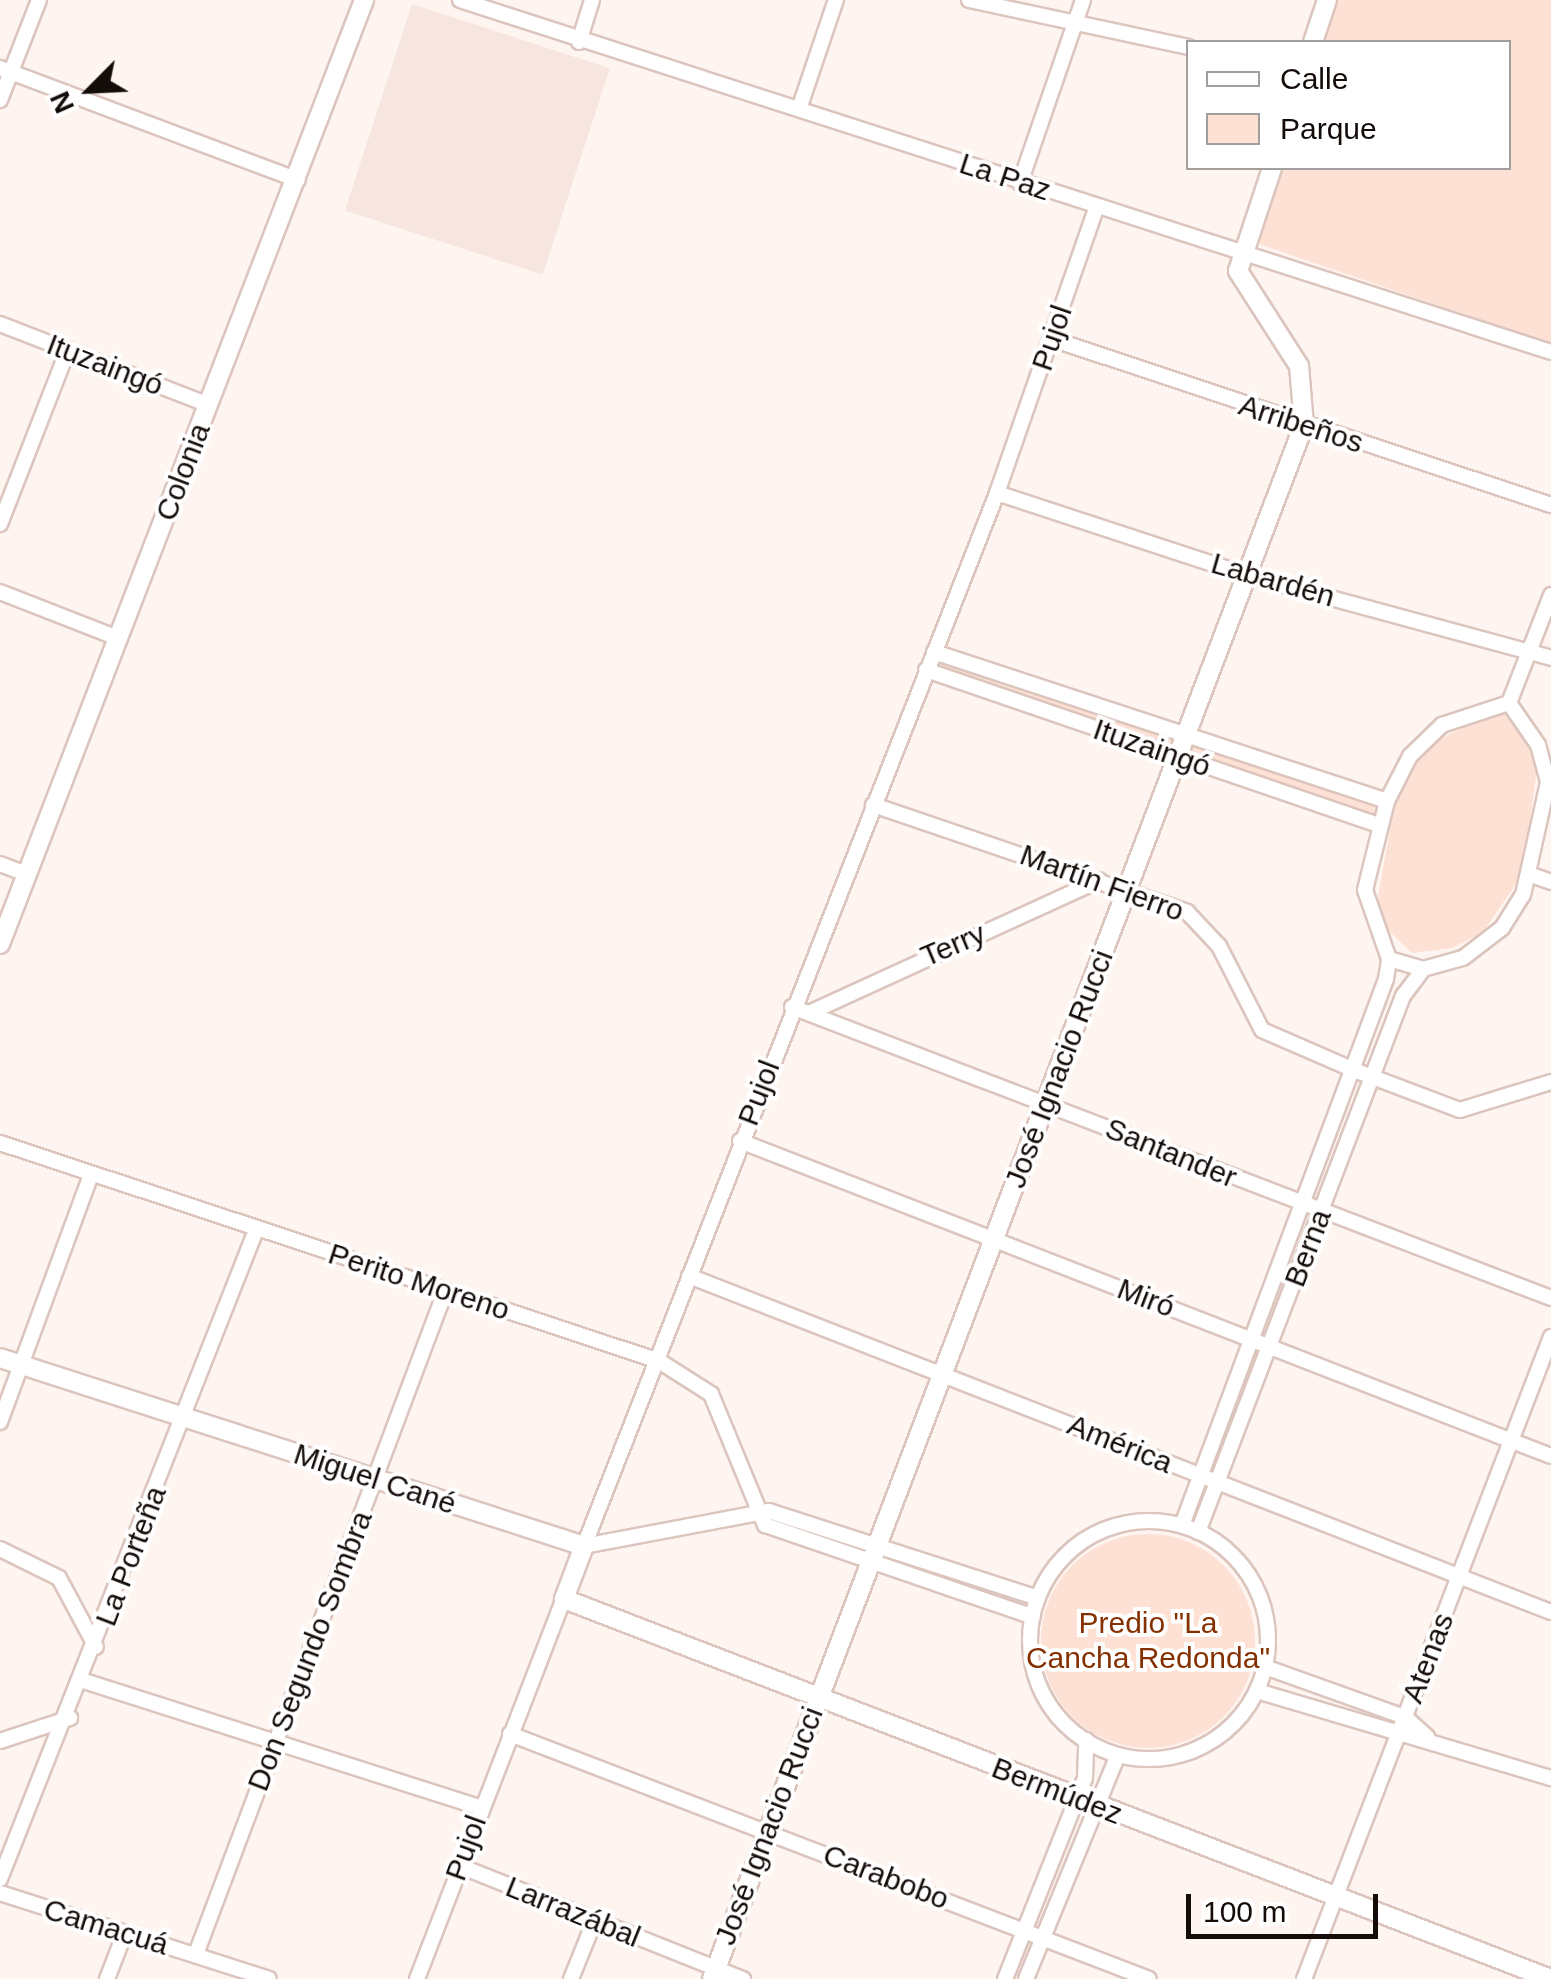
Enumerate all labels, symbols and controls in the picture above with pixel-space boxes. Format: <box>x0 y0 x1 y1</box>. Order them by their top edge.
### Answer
north arrow <box>40 40 140 140</box>
legend <box>1186 40 1511 170</box>
text: Calle <box>1280 62 1348 95</box>
text: N <box>44 87 80 118</box>
text: Parque <box>1280 112 1377 145</box>
street label: La Paz <box>955 145 1055 209</box>
street label: Pujol <box>1024 301 1080 375</box>
street label: Ituzaingó <box>42 326 168 404</box>
street label: Arribeños <box>1234 387 1368 461</box>
street label: Colonia <box>148 418 218 526</box>
street label: Labardén <box>1207 545 1339 615</box>
street label: Ituzaingó <box>1089 711 1215 785</box>
street label: Martín Fierro <box>1015 837 1189 929</box>
street label: Terry <box>915 915 991 975</box>
street label: José Ignacio Rucci <box>997 945 1121 1193</box>
street label: Pujol <box>730 1055 788 1131</box>
street label: Santander <box>1100 1110 1242 1196</box>
street label: Berna <box>1277 1204 1339 1292</box>
street label: Perito Moreno <box>324 1236 514 1328</box>
street label: Miró <box>1112 1271 1180 1325</box>
street label: América <box>1062 1407 1178 1481</box>
street label: Miguel Cané <box>289 1436 461 1522</box>
street label: La Porteña <box>88 1481 174 1631</box>
street label: Don Segundo Sombra <box>240 1506 380 1796</box>
park label: Predio "La Cancha Redonda" <box>1026 1605 1270 1676</box>
street label: Atenas <box>1394 1608 1462 1708</box>
street label: José Ignacio Rucci <box>707 1702 831 1950</box>
street label: Bermúdez <box>987 1750 1127 1832</box>
street label: Pujol <box>438 1811 494 1885</box>
street label: Carabobo <box>818 1837 954 1917</box>
street label: Larrazábal <box>501 1869 645 1955</box>
scale bar <box>1191 1874 1384 1936</box>
street label: Camacuá <box>39 1891 173 1963</box>
text: 100 m <box>1203 1895 1286 1928</box>

